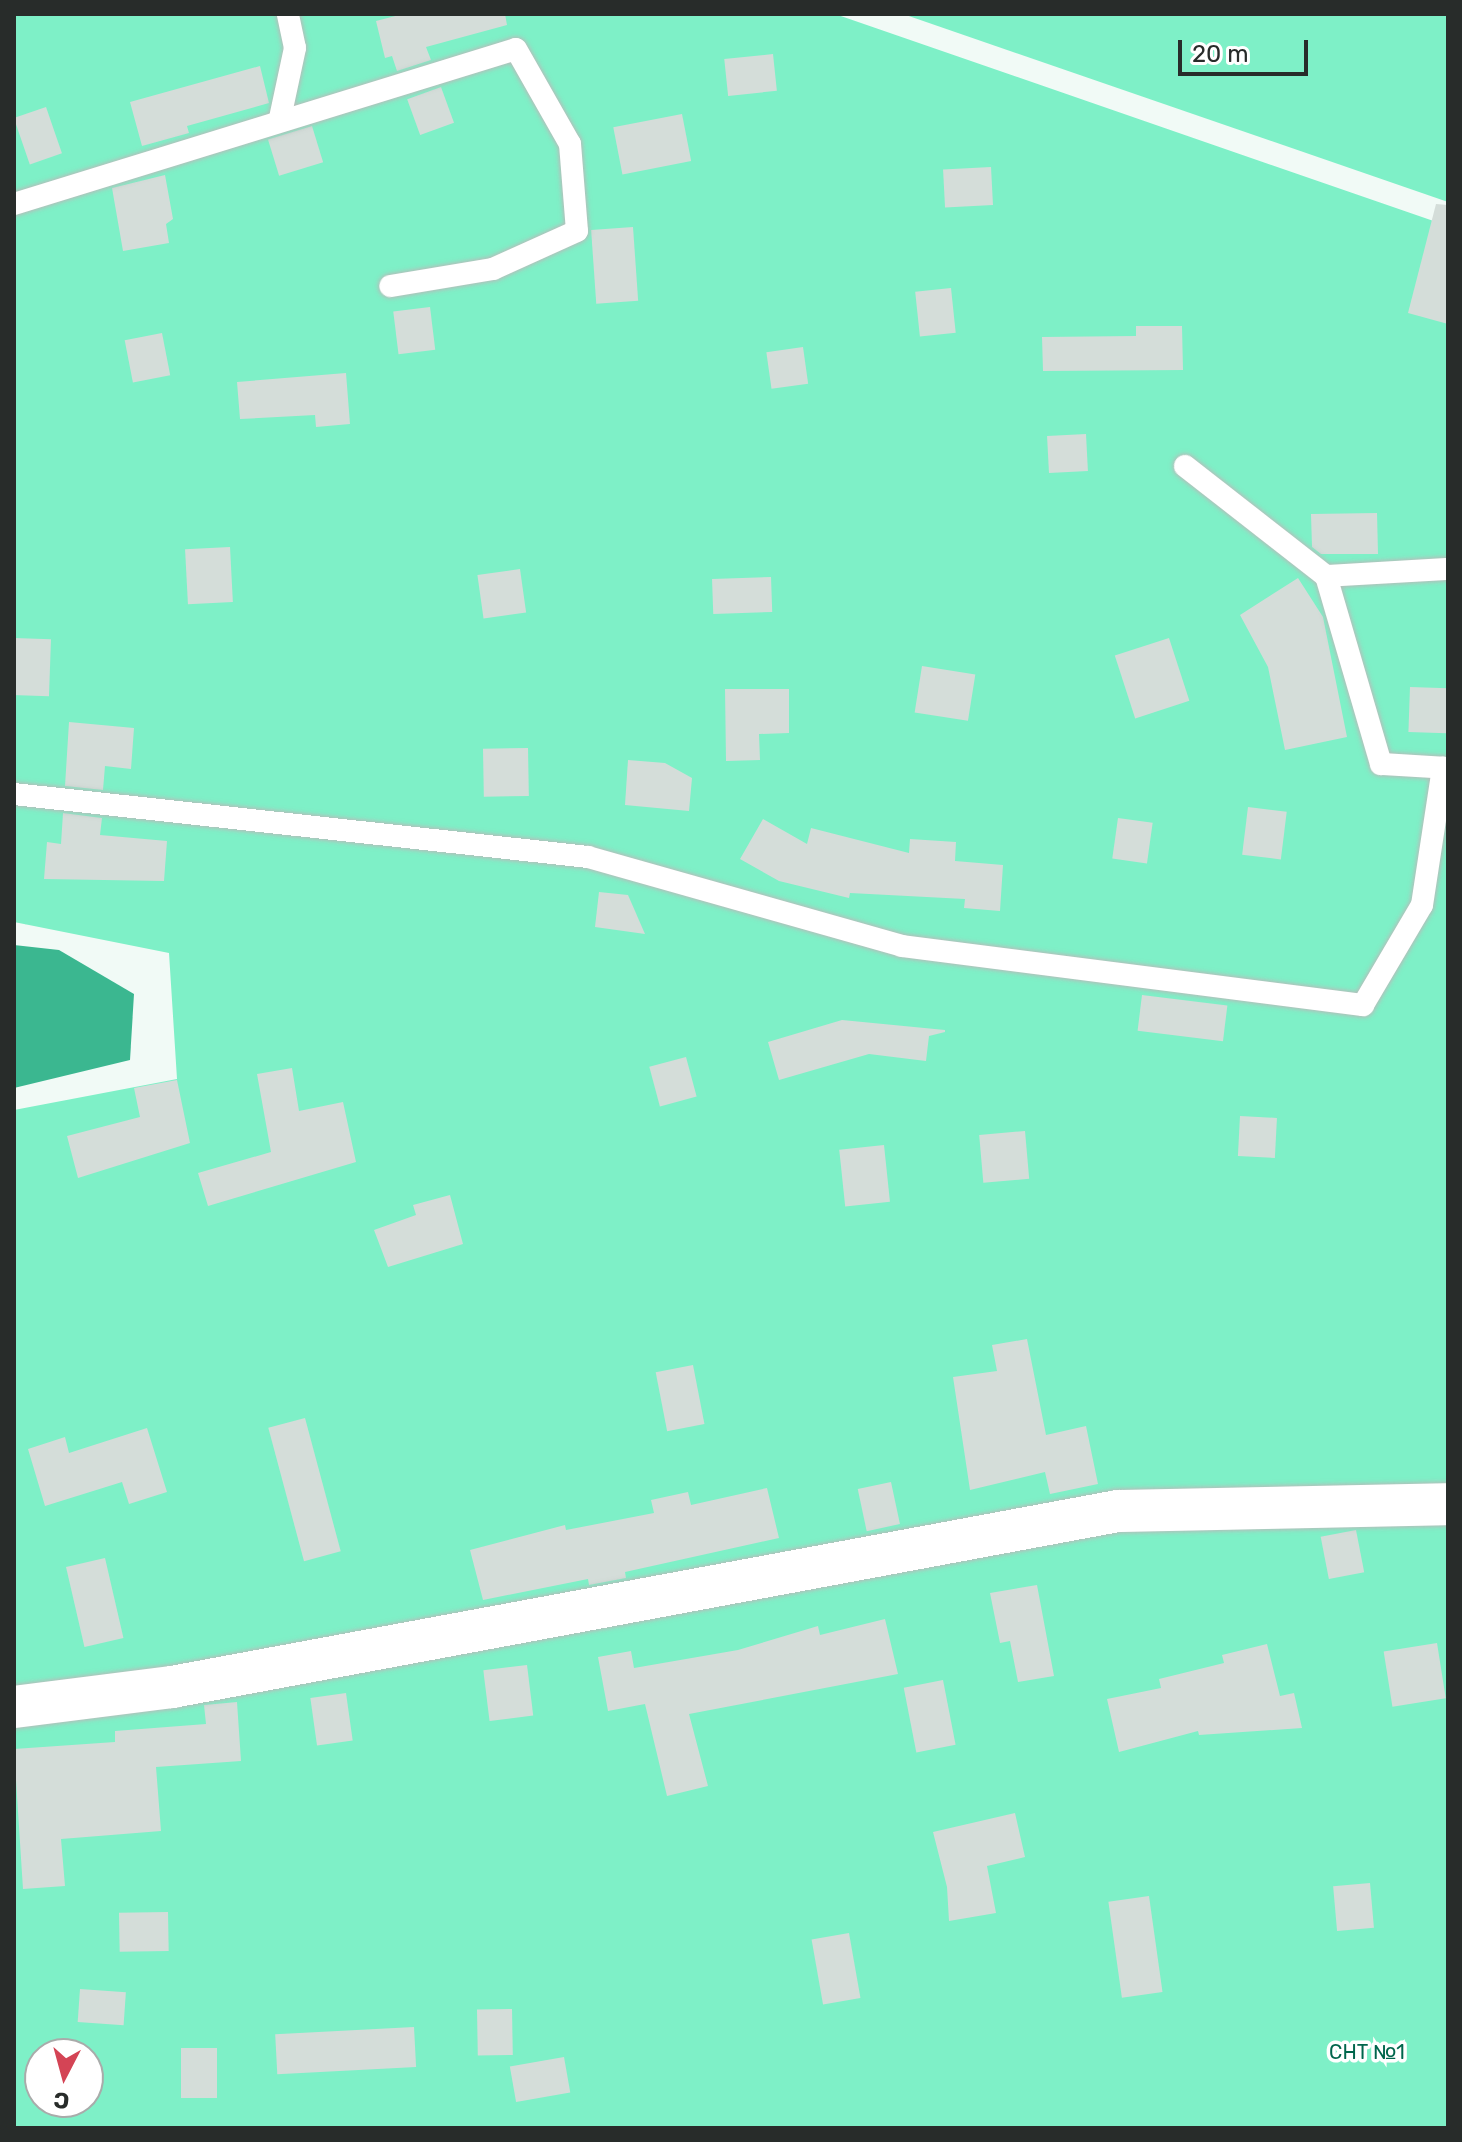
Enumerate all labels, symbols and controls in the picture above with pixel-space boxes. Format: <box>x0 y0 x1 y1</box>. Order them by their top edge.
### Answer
scale bar <box>1182 24 1312 74</box>
text: 20 m <box>1192 40 1249 68</box>
north arrow <box>24 2038 104 2118</box>
park label: СНТ №1 <box>1329 2040 1405 2064</box>
text: С <box>53 2086 71 2115</box>

